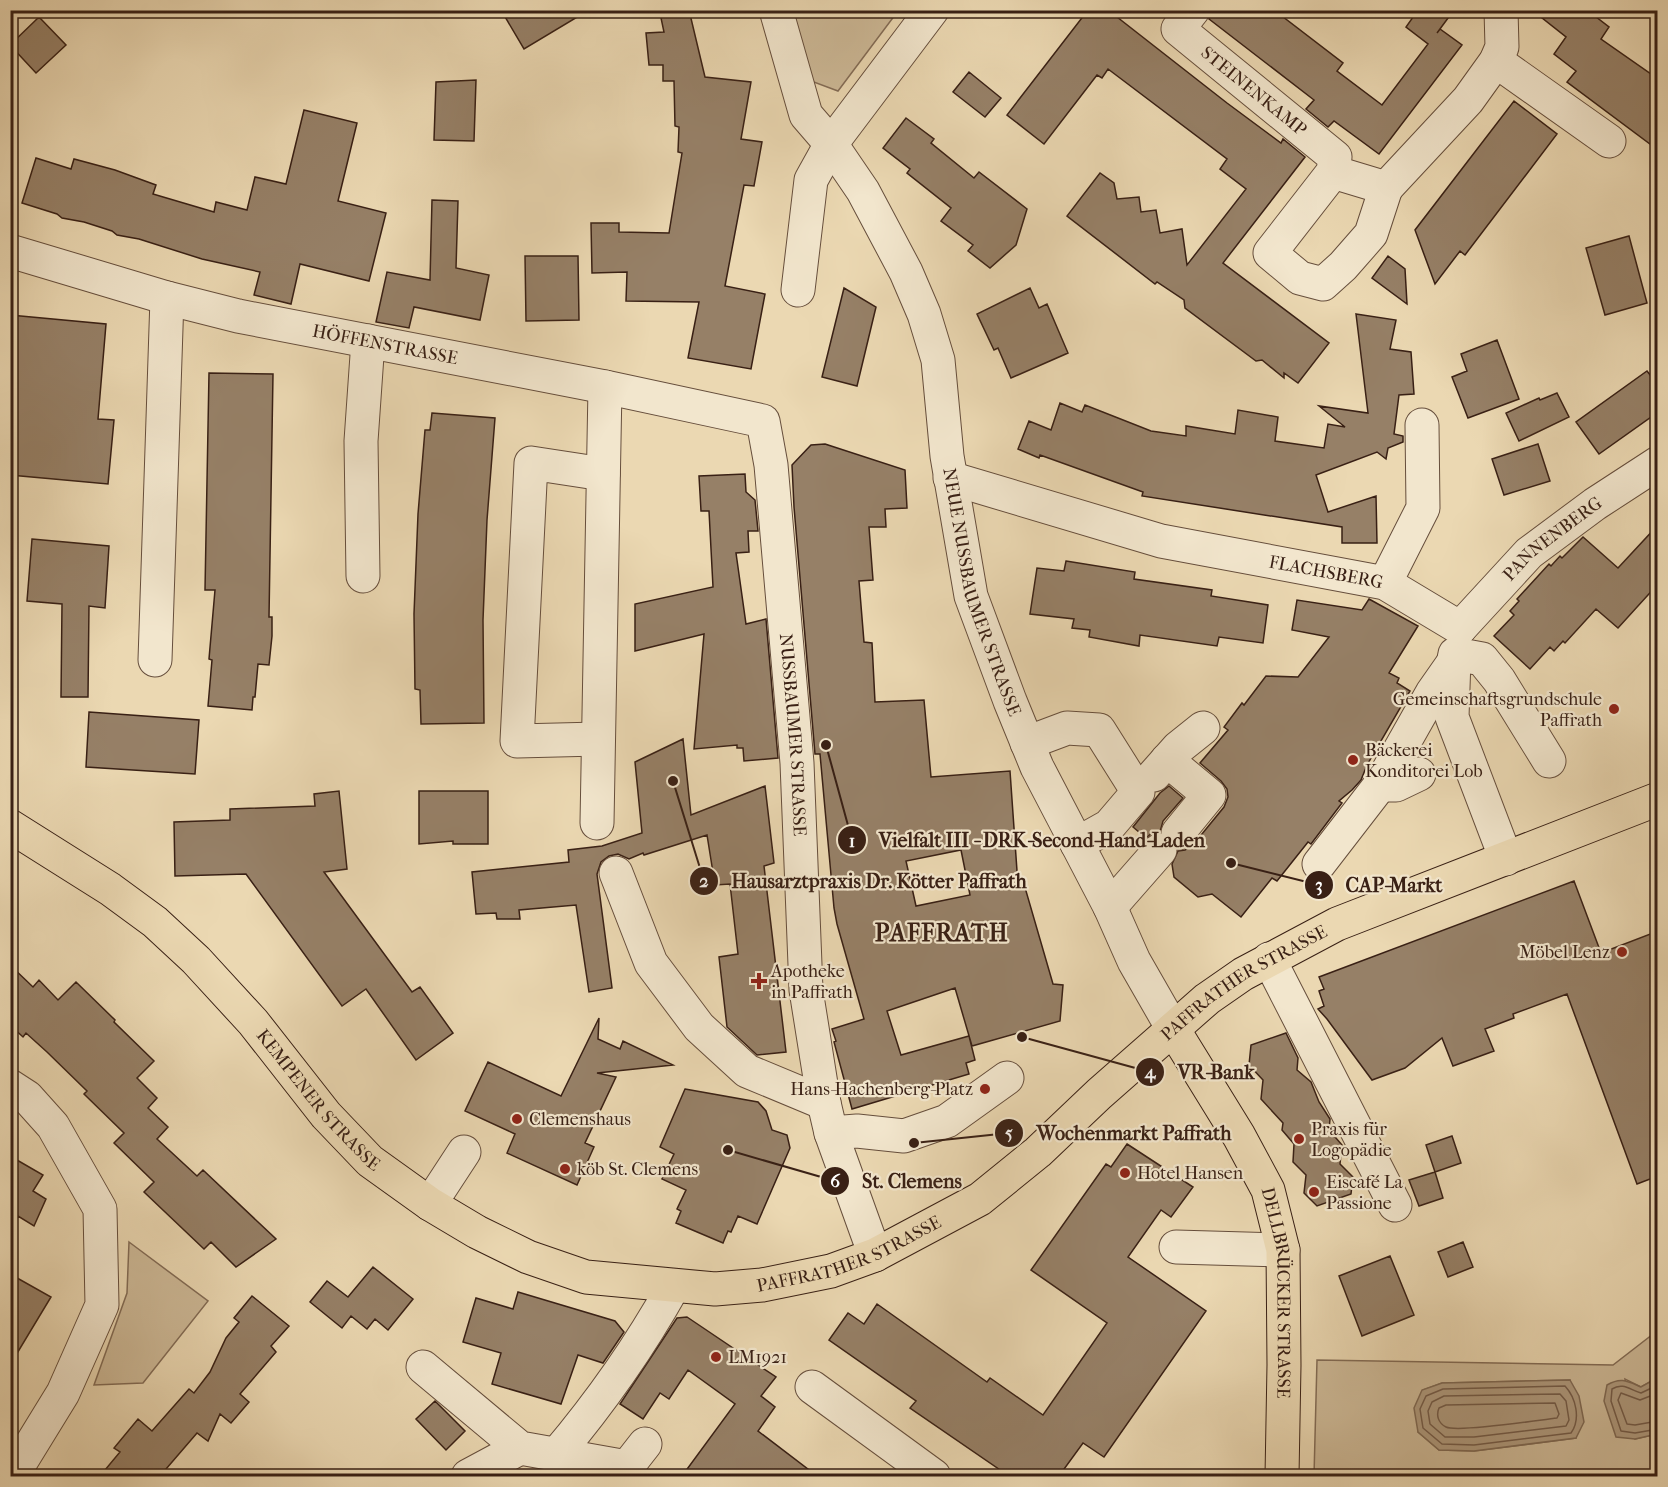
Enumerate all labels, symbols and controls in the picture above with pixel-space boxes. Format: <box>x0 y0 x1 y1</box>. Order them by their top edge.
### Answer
street label: STEINENKAMP <box>1197 42 1311 140</box>
street label: HÖFFENSTRASSE <box>311 320 460 369</box>
street label: NEUE NUSSBAUMER STRASSE <box>939 466 1025 719</box>
street label: PANNENBERG <box>1498 492 1606 585</box>
street label: FLACHSBERG <box>1267 551 1385 593</box>
street label: NUSSBAUMER STRASSE <box>775 632 810 837</box>
place label: Gemeinschaftsgrundschule Paffrath <box>1393 689 1602 731</box>
marker: Gemeinschaftsgrundschule Paffrath <box>1607 702 1621 716</box>
place label: Bäckerei Konditorei Lob <box>1365 740 1483 782</box>
marker: Bäckerei Konditorei Lob <box>1346 753 1360 767</box>
callout: Vielfalt III - DRK-Second-Hand-Laden <box>837 821 1217 859</box>
text: Vielfalt III - DRK-Second-Hand-Laden <box>878 829 1206 852</box>
text: 1 <box>849 831 855 852</box>
callout: Hausarztpraxis Dr. Kötter Paffrath <box>689 862 1038 900</box>
callout: CAP-Markt <box>1304 866 1455 904</box>
text: Hausarztpraxis Dr. Kötter Paffrath <box>731 870 1028 893</box>
text: 2 <box>699 871 709 892</box>
text: CAP-Markt <box>1345 874 1443 897</box>
text: 3 <box>1315 875 1323 896</box>
district label: PAFFRATH <box>875 919 1009 947</box>
street label: PAFFRATHER STRASSE <box>1156 921 1331 1045</box>
place label: Möbel Lenz <box>1519 942 1610 963</box>
marker: Möbel Lenz <box>1615 945 1629 959</box>
place label: Apotheke in Paffrath <box>770 961 853 1003</box>
marker: Apotheke in Paffrath <box>752 974 766 988</box>
street label: KEMPENER STRASSE <box>252 1025 384 1175</box>
callout: VR-Bank <box>1135 1053 1266 1091</box>
text: VR-Bank <box>1177 1061 1255 1084</box>
text: 4 <box>1144 1062 1157 1083</box>
place label: Hans-Hachenberg-Platz <box>790 1079 973 1100</box>
marker: Hans-Hachenberg-Platz <box>978 1082 992 1096</box>
place label: Clemenshaus <box>529 1109 631 1130</box>
marker: Clemenshaus <box>510 1112 524 1126</box>
callout: Wochenmarkt Paffrath <box>994 1114 1243 1152</box>
place label: Praxis für Logopädie <box>1311 1119 1392 1161</box>
text: Wochenmarkt Paffrath <box>1036 1122 1232 1145</box>
text: 5 <box>1005 1123 1013 1144</box>
marker: Praxis für Logopädie <box>1292 1132 1306 1146</box>
place label: köb St. Clemens <box>577 1159 698 1180</box>
marker: köb St. Clemens <box>558 1162 572 1176</box>
callout: St. Clemens <box>820 1162 974 1200</box>
place label: Hotel Hansen <box>1137 1163 1244 1184</box>
marker: Hotel Hansen <box>1118 1166 1132 1180</box>
text: St. Clemens <box>862 1170 963 1193</box>
text: 6 <box>830 1171 841 1192</box>
place label: Eiscafé La Passione <box>1326 1172 1404 1214</box>
street label: DELLBRÜCKER STRASSE <box>1257 1185 1295 1399</box>
marker: Eiscafé La Passione <box>1307 1185 1321 1199</box>
street label: PAFFRATHER STRASSE <box>755 1211 944 1296</box>
place label: LM1921 <box>728 1347 787 1368</box>
marker: LM1921 <box>709 1350 723 1364</box>

